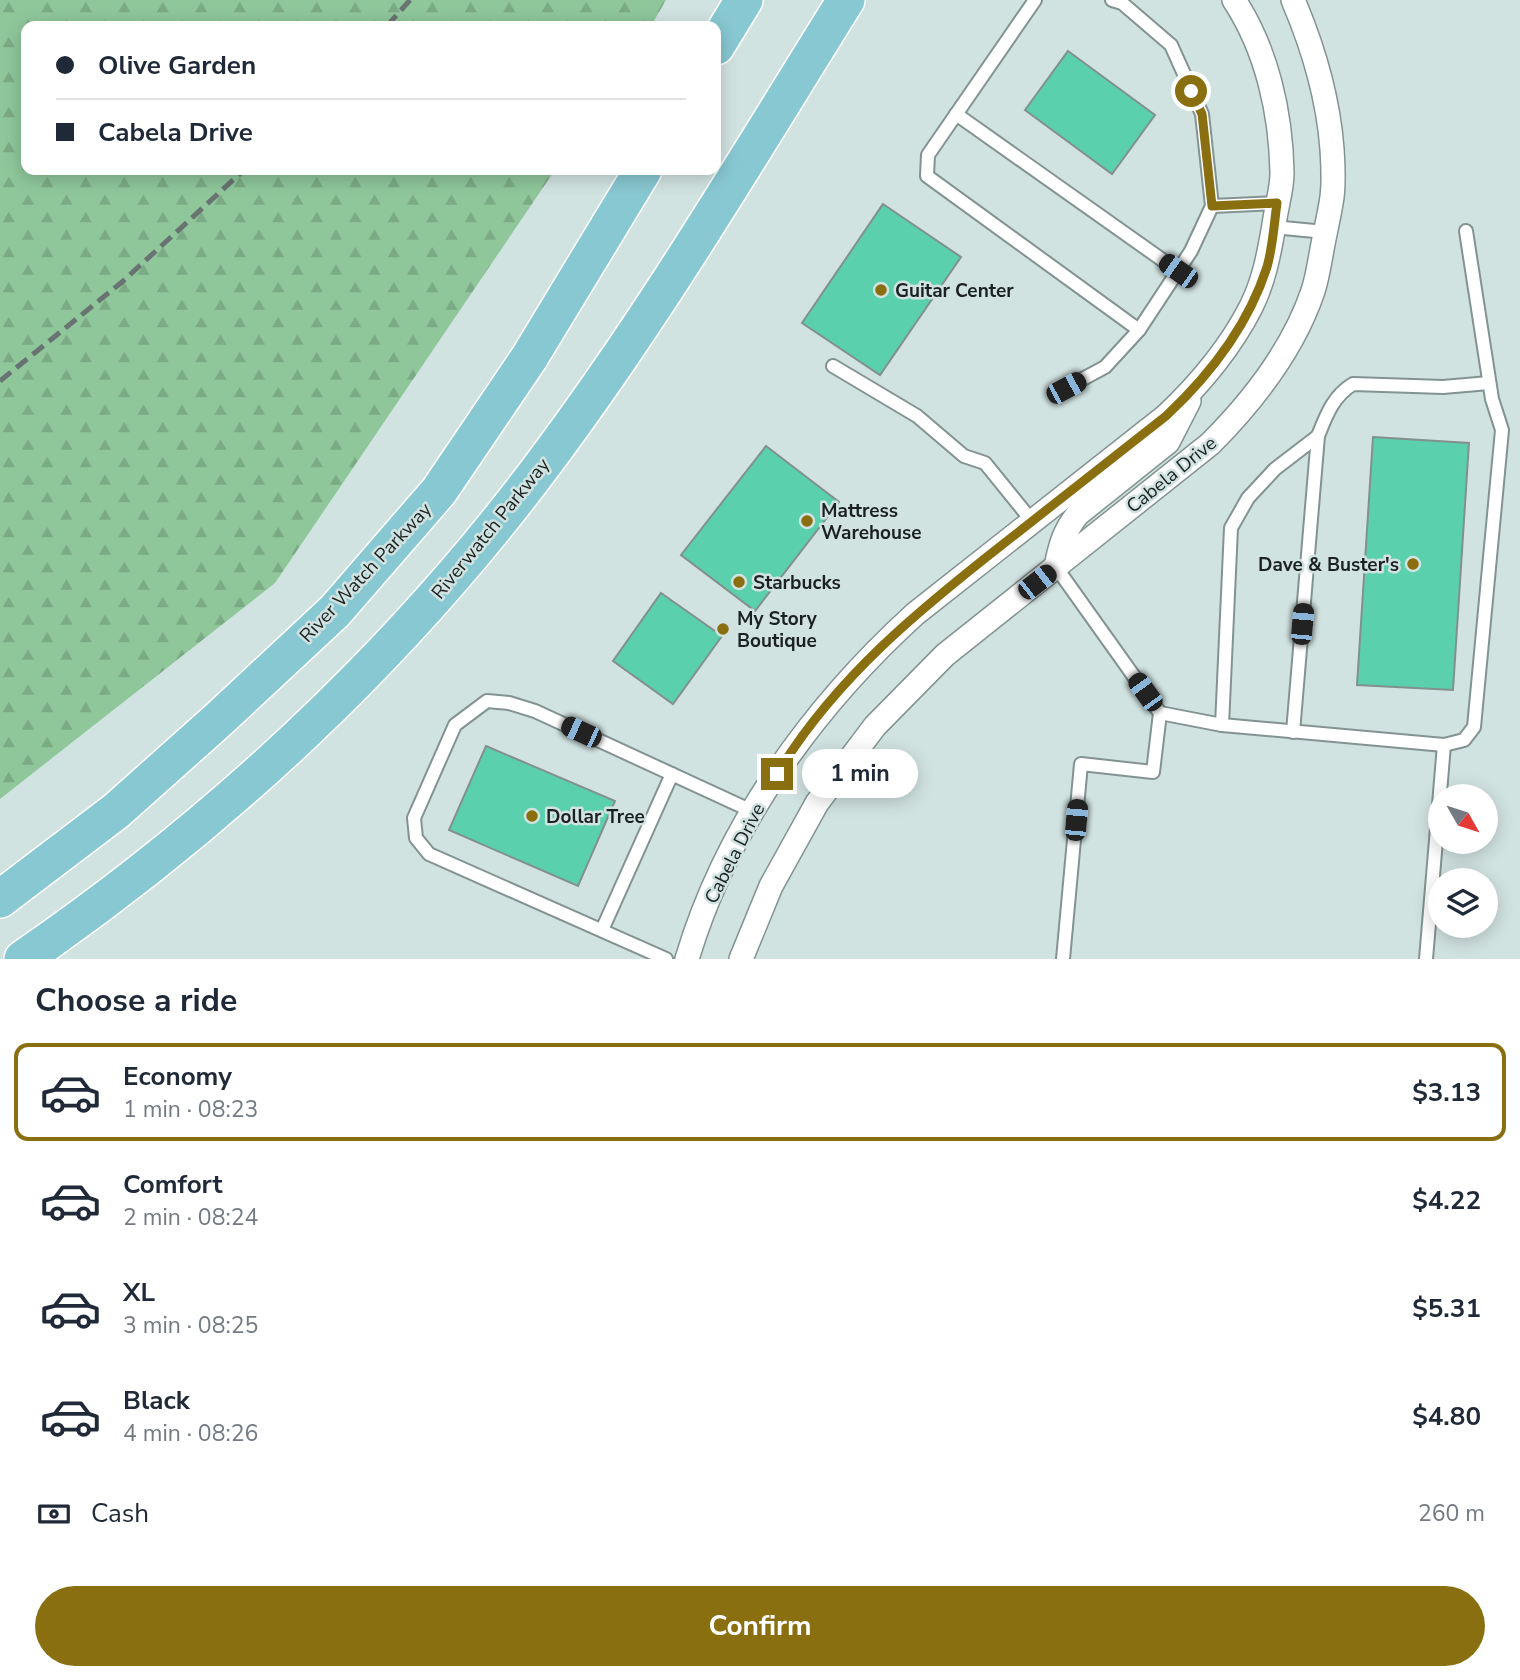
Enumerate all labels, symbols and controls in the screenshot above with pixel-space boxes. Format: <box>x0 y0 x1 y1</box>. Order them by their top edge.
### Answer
text: Olive Garden <box>98 48 256 83</box>
route start <box>1175 75 1207 107</box>
text: Cabela Drive <box>98 115 253 150</box>
car <box>1155 250 1202 292</box>
place label: Guitar Center <box>895 278 1014 304</box>
marker: Guitar Center <box>873 282 889 298</box>
car <box>1043 369 1090 407</box>
street label: Cabela Drive <box>1121 430 1222 519</box>
street label: Riverwatch Parkway <box>426 453 556 605</box>
street label: River Watch Parkway <box>294 497 438 648</box>
place label: Mattress Warehouse <box>821 498 922 546</box>
marker: Mattress Warehouse <box>799 513 815 529</box>
place label: Dave & Buster's <box>1258 552 1399 578</box>
marker: Dave & Buster's <box>1405 556 1421 572</box>
car <box>1014 561 1061 603</box>
place label: Starbucks <box>753 570 841 596</box>
marker: Starbucks <box>731 574 747 590</box>
car <box>1290 602 1315 646</box>
place label: My Story Boutique <box>737 606 818 654</box>
marker: My Story Boutique <box>715 621 731 637</box>
car <box>1125 669 1166 715</box>
car <box>558 714 605 750</box>
callout: 1 min <box>802 750 917 798</box>
route end <box>761 758 793 790</box>
text: 1 min <box>830 758 890 789</box>
north arrow <box>1428 784 1498 854</box>
map controls <box>1428 784 1498 938</box>
car <box>1064 798 1089 842</box>
street label: Cabela Drive <box>698 799 771 908</box>
place label: Dollar Tree <box>546 804 645 830</box>
marker: Dollar Tree <box>524 808 540 824</box>
button: layers <box>1428 868 1498 938</box>
text: Choose a ride <box>35 979 237 1022</box>
text: Economy <box>123 1059 232 1094</box>
icon: car <box>39 1061 102 1124</box>
text: $3.13 <box>1412 1075 1481 1110</box>
text: 1 min · 08:23 <box>123 1094 258 1125</box>
text: Comfort <box>123 1167 223 1202</box>
icon: car <box>39 1169 102 1232</box>
text: $4.22 <box>1412 1183 1481 1218</box>
text: 2 min · 08:24 <box>123 1202 258 1233</box>
text: XL <box>123 1275 155 1310</box>
icon: car <box>39 1277 102 1340</box>
text: $5.31 <box>1412 1291 1481 1326</box>
text: 3 min · 08:25 <box>123 1310 258 1341</box>
text: Black <box>123 1383 190 1418</box>
icon: car <box>39 1385 102 1448</box>
text: $4.80 <box>1412 1399 1481 1434</box>
text: 4 min · 08:26 <box>123 1418 258 1449</box>
icon: cash <box>35 1495 73 1533</box>
text: Cash <box>91 1496 149 1531</box>
text: 260 m <box>1418 1498 1485 1529</box>
button: Confirm <box>35 1586 1485 1666</box>

